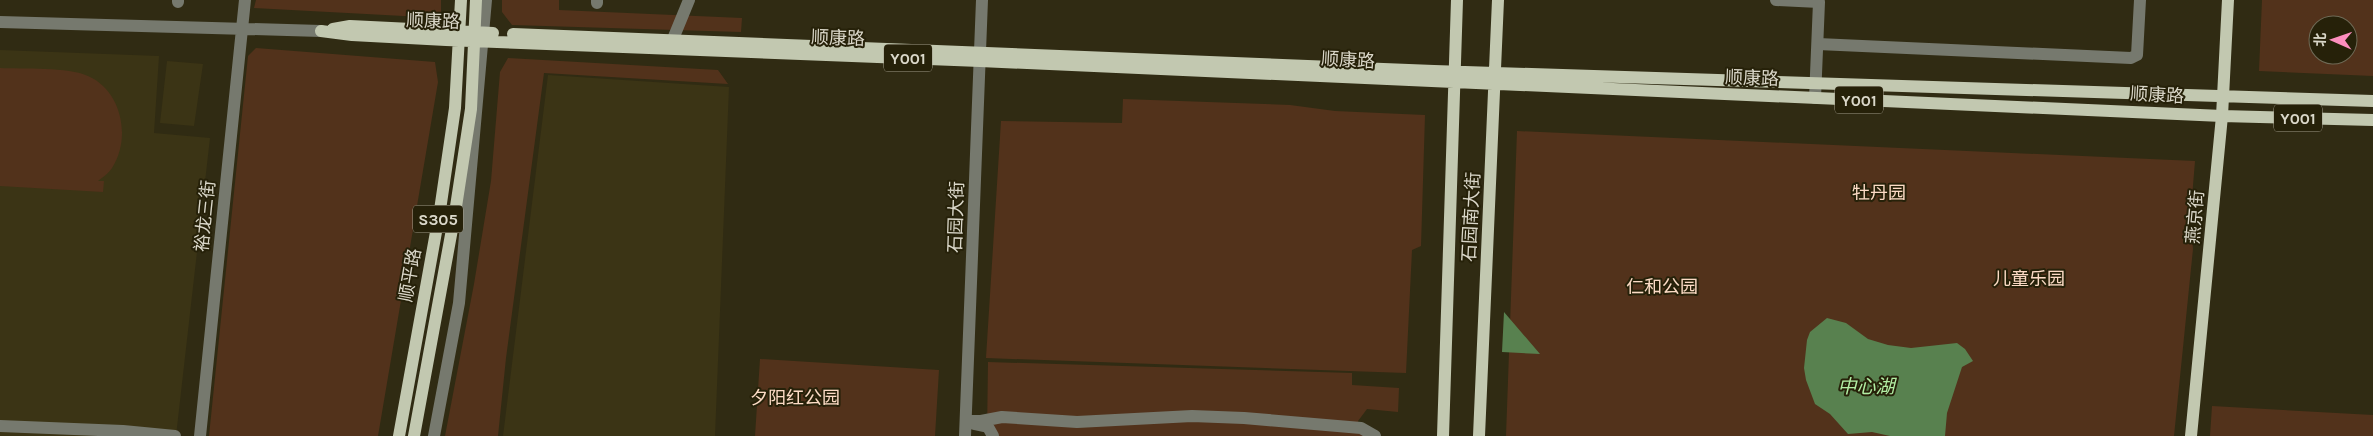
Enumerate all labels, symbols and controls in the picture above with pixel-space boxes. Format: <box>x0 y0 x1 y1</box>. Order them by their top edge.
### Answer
street label: 顺康路 <box>406 9 460 33</box>
north arrow <box>2308 15 2358 65</box>
street label: 顺康路 <box>811 26 865 50</box>
text: 北 <box>2312 32 2329 47</box>
road number: Y001 <box>884 44 932 72</box>
street label: 顺康路 <box>1320 48 1376 72</box>
street label: 顺康路 <box>1725 66 1779 90</box>
street label: 顺康路 <box>2129 83 2185 107</box>
road number: Y001 <box>1835 86 1883 114</box>
road number: Y001 <box>2274 105 2322 132</box>
street label: 石园南大街 <box>1458 171 1484 263</box>
street label: 裕龙三街 <box>190 179 220 253</box>
street label: 石园大街 <box>944 181 968 253</box>
park label: 牡丹园 <box>1852 182 1906 204</box>
street label: 燕京街 <box>2182 189 2208 245</box>
road number: S305 <box>413 205 463 232</box>
street label: 顺平路 <box>394 247 426 303</box>
park label: 儿童乐园 <box>1993 268 2065 290</box>
park label: 仁和公园 <box>1626 276 1698 298</box>
water label: 中心湖 <box>1837 376 1897 398</box>
park label: 夕阳红公园 <box>750 387 840 409</box>

